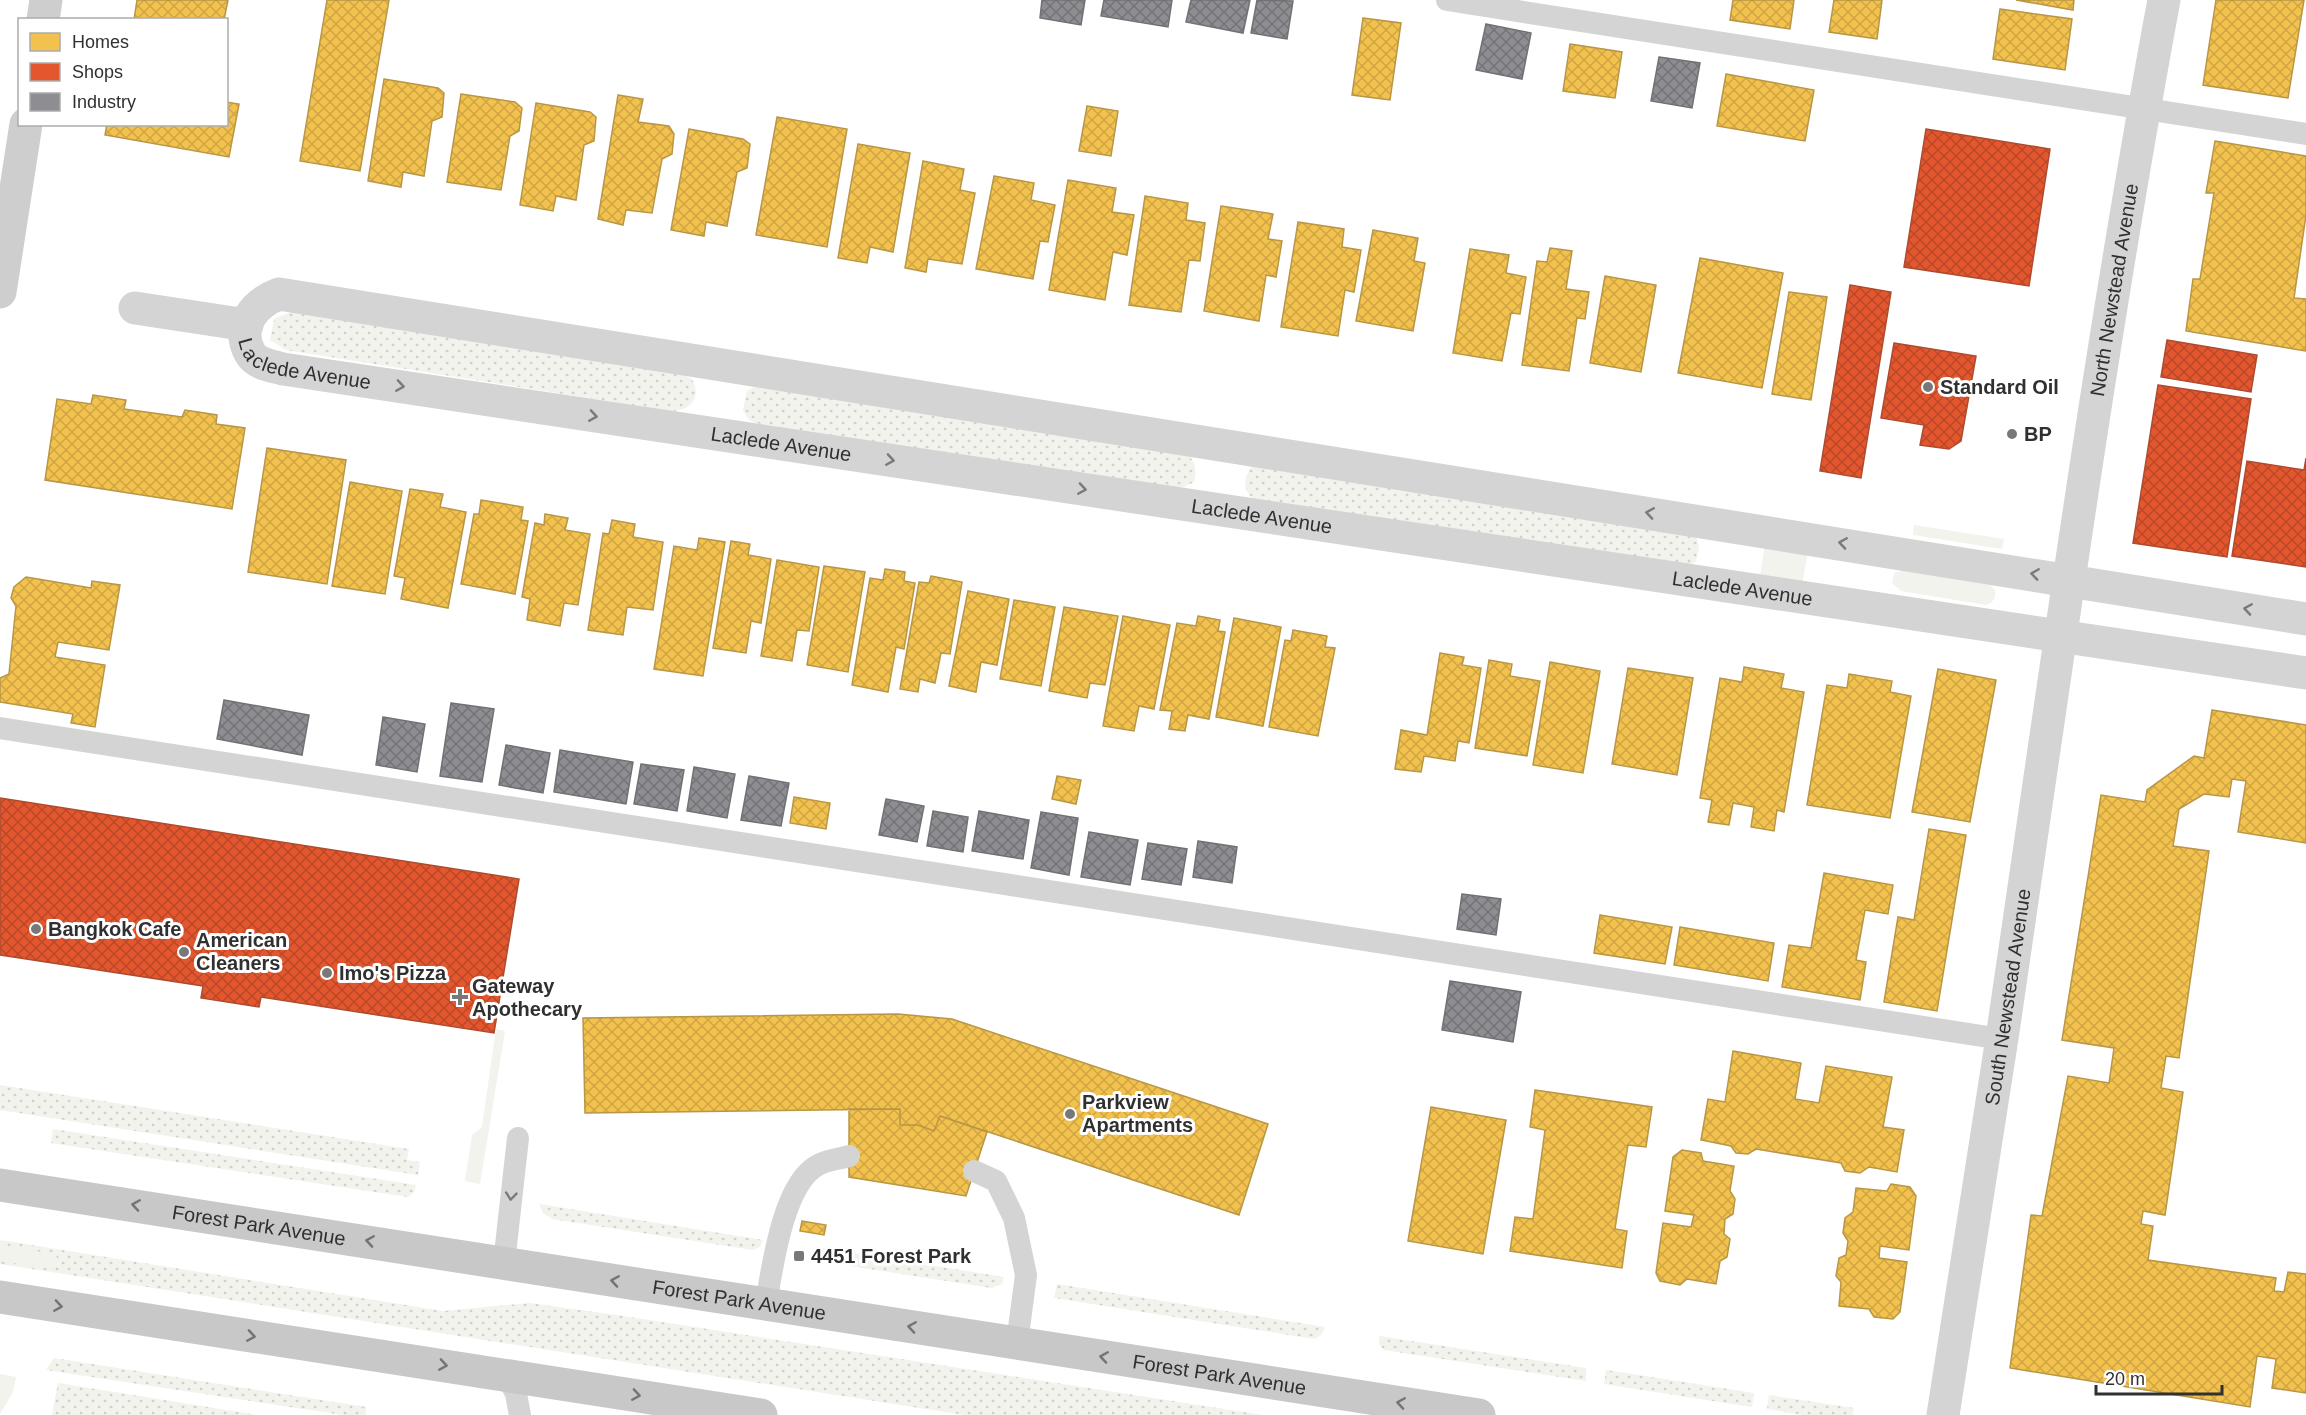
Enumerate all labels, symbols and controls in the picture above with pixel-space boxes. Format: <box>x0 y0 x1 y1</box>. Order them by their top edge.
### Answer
legend <box>18 18 228 126</box>
text: Homes <box>72 32 129 52</box>
text: Shops <box>72 62 123 82</box>
text: Industry <box>72 92 136 112</box>
street label: North Newstead Avenue <box>2086 182 2142 398</box>
street label: Laclede Avenue <box>234 335 372 393</box>
place label: Standard Oil <box>1940 376 2059 398</box>
one-way arrow <box>396 380 405 392</box>
marker: Standard Oil <box>1921 380 1935 394</box>
one-way arrow <box>588 409 598 421</box>
street label: Laclede Avenue <box>709 422 853 465</box>
place label: BP <box>2024 423 2052 445</box>
marker: BP <box>2005 427 2019 441</box>
one-way arrow <box>885 454 894 466</box>
one-way arrow <box>1077 482 1087 495</box>
street label: Laclede Avenue <box>1190 495 1334 538</box>
one-way arrow <box>1645 507 1655 519</box>
one-way arrow <box>1838 538 1847 550</box>
street label: Laclede Avenue <box>1671 567 1814 610</box>
one-way arrow <box>2031 569 2040 581</box>
one-way arrow <box>2244 604 2253 616</box>
street label: South Newstead Avenue <box>1981 887 2035 1107</box>
place label: Bangkok Cafe <box>48 918 181 940</box>
marker: Bangkok Cafe <box>29 922 43 936</box>
place label: American Cleaners <box>196 929 287 974</box>
marker: American Cleaners <box>177 945 191 959</box>
place label: Imo's Pizza <box>339 962 447 984</box>
marker: Imo's Pizza <box>320 966 334 980</box>
place label: Gateway Apothecary <box>472 975 583 1020</box>
marker: Gateway Apothecary <box>453 990 467 1004</box>
place label: Parkview Apartments <box>1082 1091 1193 1136</box>
marker: Parkview Apartments <box>1063 1107 1077 1121</box>
one-way arrow <box>506 1192 518 1201</box>
one-way arrow <box>131 1200 140 1212</box>
street label: Forest Park Avenue <box>171 1201 347 1250</box>
one-way arrow <box>365 1236 375 1248</box>
place label: 4451 Forest Park <box>811 1245 972 1267</box>
marker: 4451 Forest Park <box>792 1249 806 1263</box>
one-way arrow <box>611 1275 620 1287</box>
street label: Forest Park Avenue <box>651 1276 827 1324</box>
one-way arrow <box>52 1299 62 1312</box>
one-way arrow <box>907 1321 916 1333</box>
one-way arrow <box>246 1329 255 1341</box>
street label: Forest Park Avenue <box>1131 1350 1308 1399</box>
one-way arrow <box>1100 1351 1109 1363</box>
scale bar <box>2096 1358 2222 1396</box>
one-way arrow <box>439 1359 448 1371</box>
text: 20 m <box>2105 1369 2145 1389</box>
one-way arrow <box>631 1389 641 1401</box>
one-way arrow <box>1396 1397 1405 1409</box>

